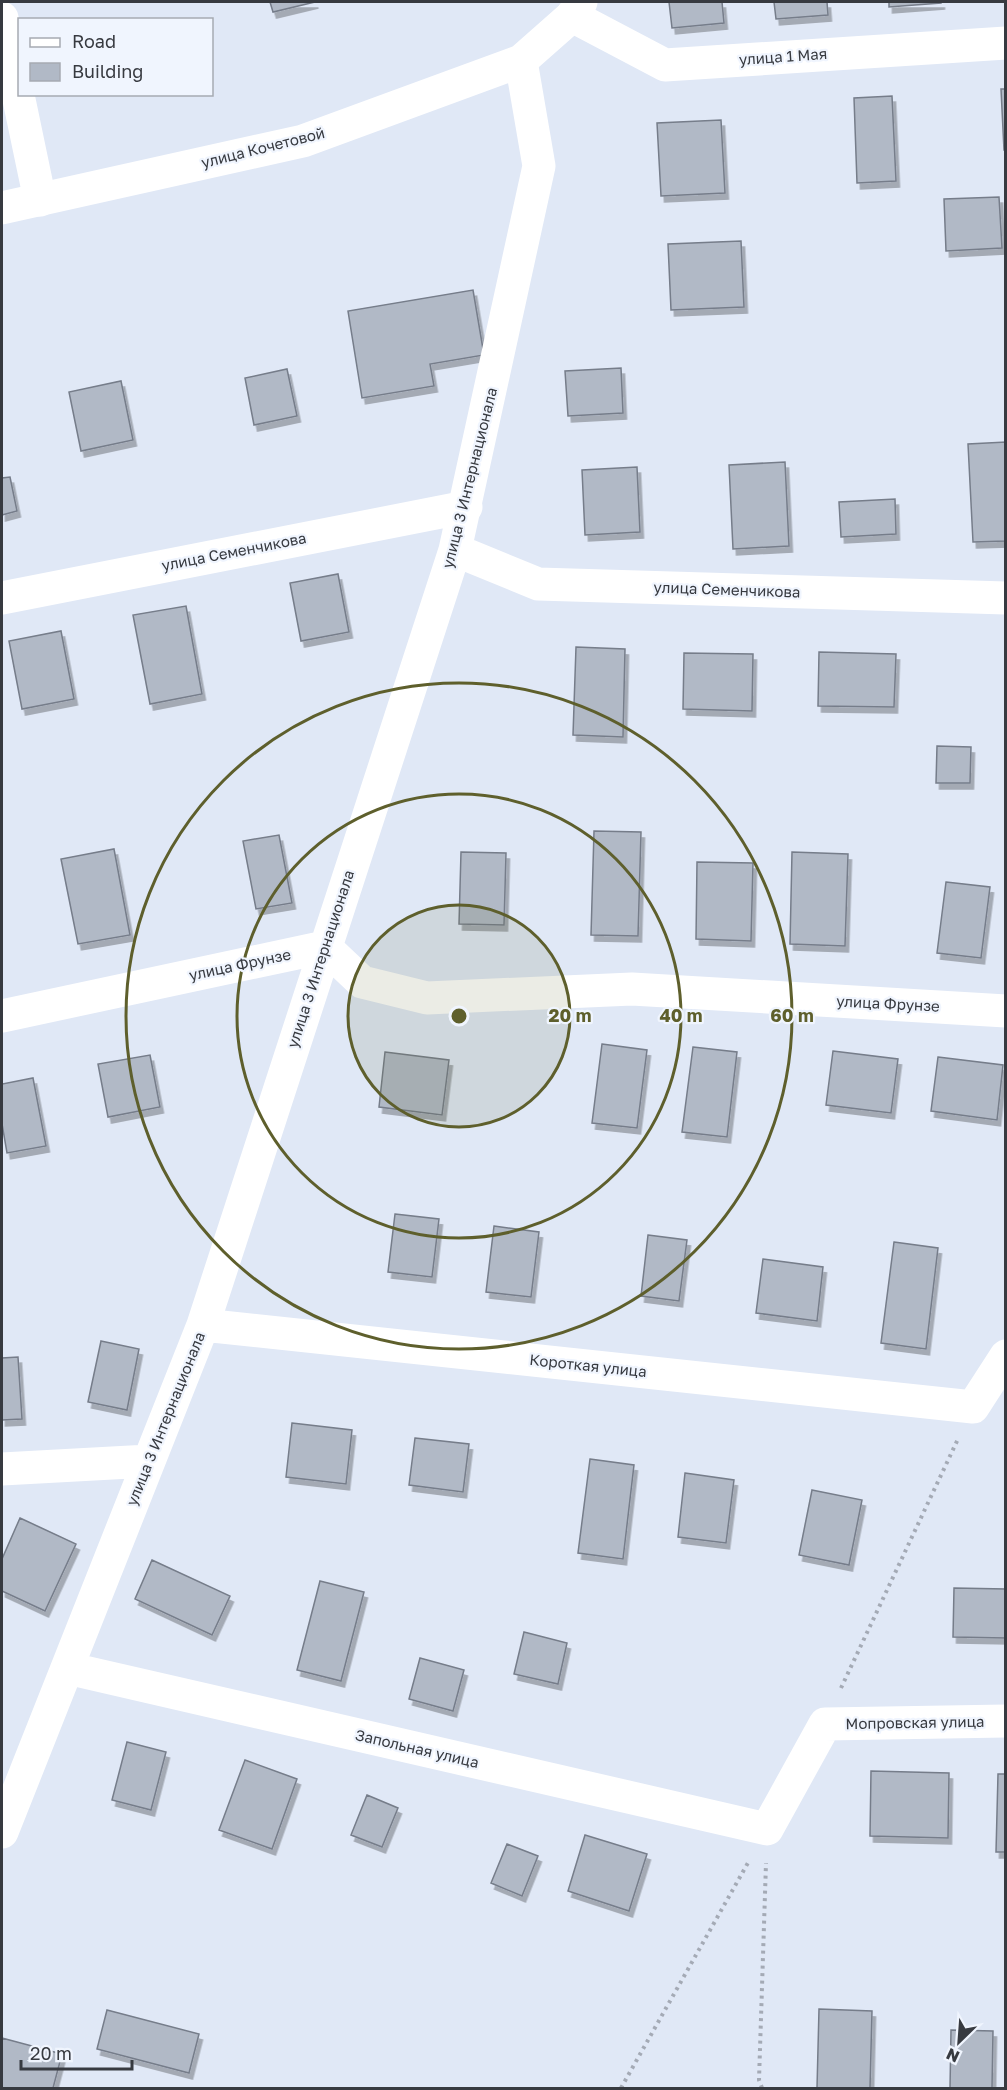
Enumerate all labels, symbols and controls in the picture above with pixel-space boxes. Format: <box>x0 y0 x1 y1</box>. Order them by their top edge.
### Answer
legend <box>18 18 213 96</box>
text: Road <box>72 30 116 52</box>
street label: улица 1 Мая <box>738 44 828 68</box>
text: Building <box>72 60 143 82</box>
street label: улица Кочетовой <box>199 123 326 171</box>
street label: улица 3 Интернационала <box>438 385 500 570</box>
street label: улица Семенчикова <box>160 528 308 574</box>
street label: улица Семенчикова <box>653 577 801 601</box>
street label: улица 3 Интернационала <box>283 868 357 1050</box>
street label: улица Фрунзе <box>187 944 293 984</box>
street label: улица Фрунзе <box>836 991 941 1015</box>
text: 20 m <box>549 1004 591 1026</box>
text: 40 m <box>659 1004 703 1026</box>
text: 60 m <box>770 1004 814 1026</box>
centre of rings <box>449 1006 469 1026</box>
street label: улица 3 Интернационала <box>122 1329 208 1508</box>
street label: Короткая улица <box>529 1350 648 1380</box>
street label: Мопровская улица <box>845 1712 985 1732</box>
street label: Запольная улица <box>354 1725 481 1771</box>
north arrow <box>929 2012 989 2072</box>
scale bar <box>21 2033 132 2071</box>
text: 20 m <box>30 2042 72 2064</box>
text: N <box>943 2044 962 2067</box>

